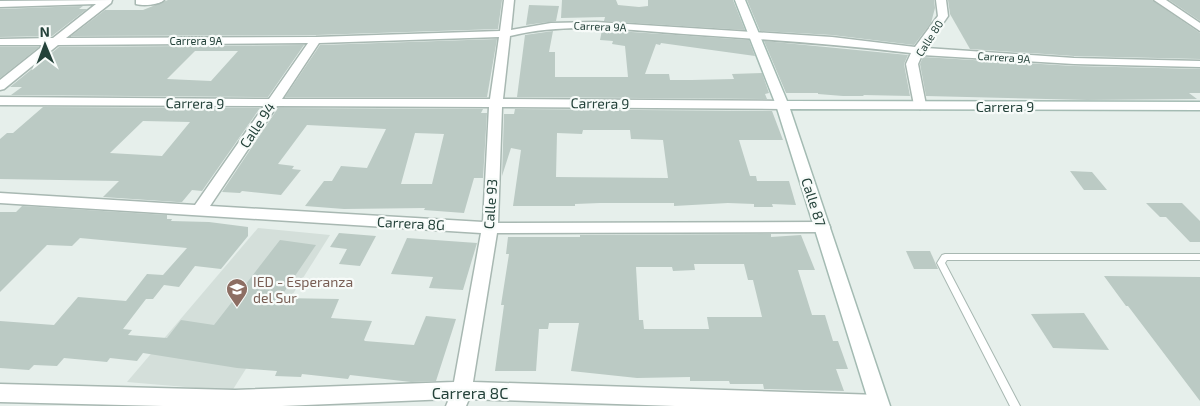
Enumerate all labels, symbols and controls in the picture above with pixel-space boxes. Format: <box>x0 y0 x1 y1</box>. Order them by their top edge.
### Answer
street label: Calle 80 <box>913 17 945 59</box>
street label: Carrera 9A <box>573 19 627 33</box>
north arrow <box>20 20 70 70</box>
text: N <box>40 23 50 40</box>
street label: Carrera 9A <box>170 34 223 47</box>
street label: Carrera 9A <box>977 49 1031 65</box>
street label: Carrera 9 <box>166 94 224 112</box>
street label: Carrera 9 <box>571 94 629 112</box>
street label: Carrera 9 <box>976 98 1034 115</box>
street label: Calle 94 <box>236 99 278 151</box>
street label: Calle 87 <box>798 175 830 229</box>
street label: Calle 93 <box>480 178 500 230</box>
street label: Carrera 8G <box>377 213 445 233</box>
place label: IED - Esperanza del Sur <box>253 273 353 306</box>
school or university icon: IED - Esperanza del Sur <box>225 277 249 308</box>
street label: Carrera 8C <box>432 383 508 402</box>

